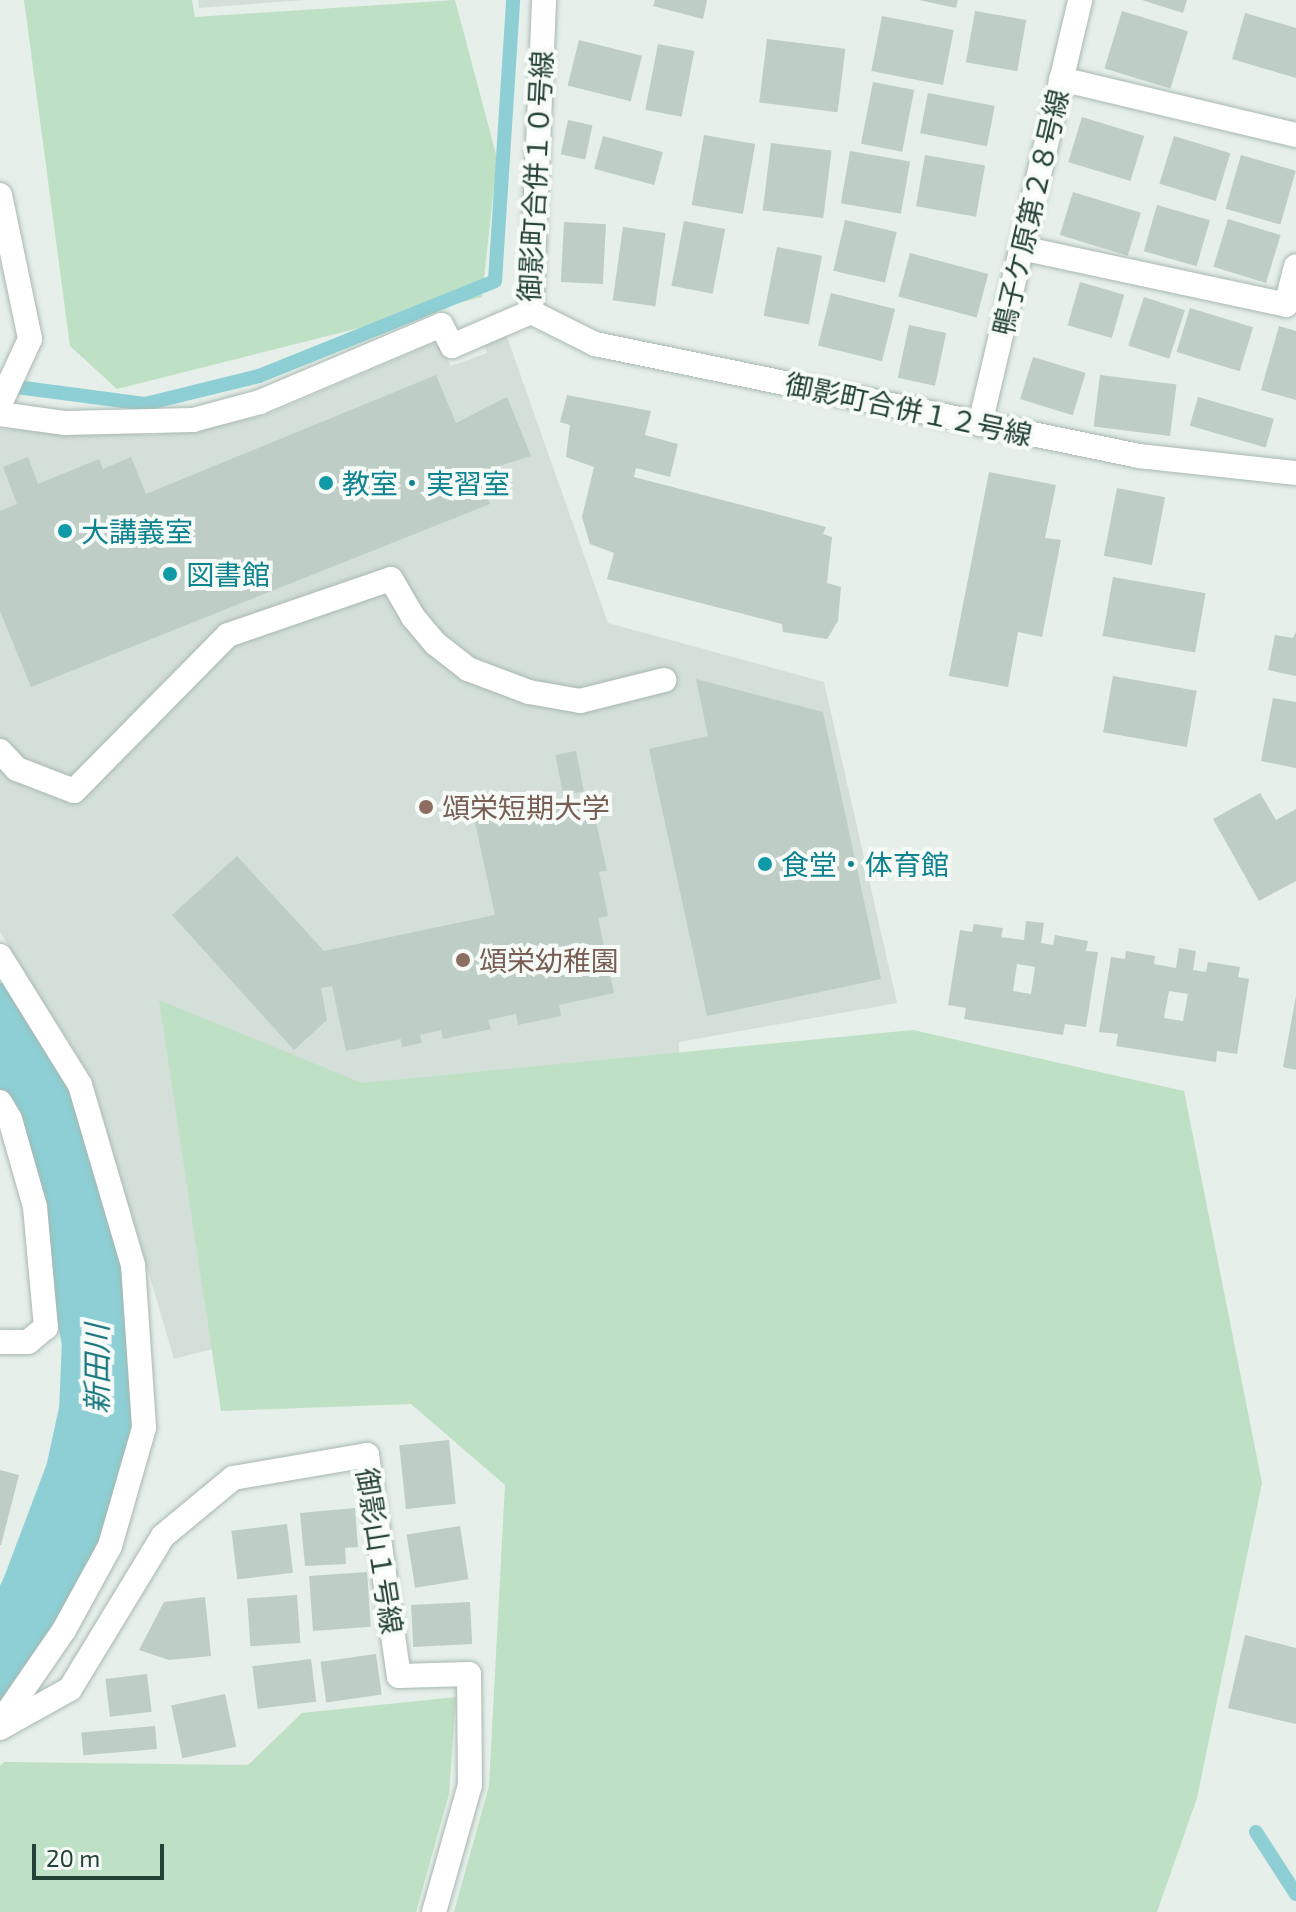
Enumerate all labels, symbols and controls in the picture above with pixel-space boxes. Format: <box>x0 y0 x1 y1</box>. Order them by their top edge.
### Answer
street label: 御影町合併１０号線 <box>512 49 558 303</box>
street label: 鴨子ケ原第２８号線 <box>985 85 1075 339</box>
street label: 御影町合併１２号線 <box>782 366 1036 452</box>
place label: 教室・実習室 <box>342 466 510 500</box>
marker: 教室・実習室 <box>317 474 335 492</box>
place label: 大講義室 <box>81 514 193 548</box>
marker: 大講義室 <box>56 522 74 540</box>
place label: 図書館 <box>186 557 270 591</box>
marker: 図書館 <box>161 565 179 583</box>
place label: 頌栄短期大学 <box>442 790 610 824</box>
marker: 頌栄短期大学 <box>417 798 435 816</box>
place label: 食堂・体育館 <box>781 847 949 881</box>
marker: 食堂・体育館 <box>756 855 774 873</box>
place label: 頌栄幼稚園 <box>479 943 619 977</box>
marker: 頌栄幼稚園 <box>454 951 472 969</box>
water label: 新田川 <box>78 1324 114 1414</box>
street label: 御影山１号線 <box>350 1465 410 1637</box>
scale bar <box>36 1828 168 1878</box>
text: 20 m <box>46 1843 100 1872</box>

